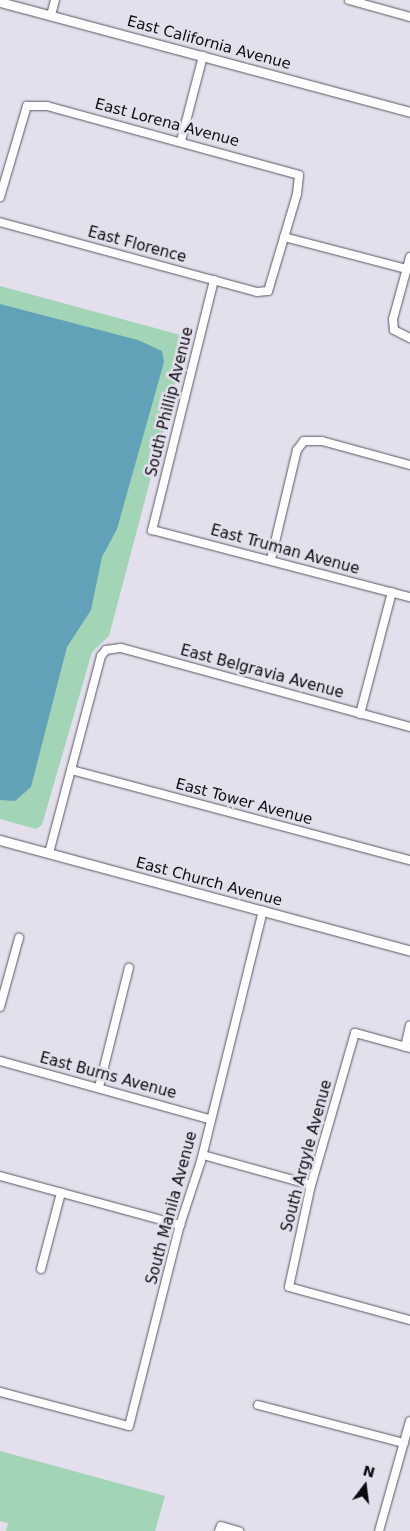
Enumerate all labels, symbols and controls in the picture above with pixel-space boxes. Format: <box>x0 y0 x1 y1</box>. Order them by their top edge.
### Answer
street label: East California Avenue <box>125 12 293 74</box>
street label: East Lorena Avenue <box>93 95 241 151</box>
street label: East Florence <box>86 223 188 267</box>
street label: South Phillip Avenue <box>143 325 197 479</box>
street label: East Truman Avenue <box>208 521 362 579</box>
street label: East Belgravia Avenue <box>178 642 346 702</box>
street label: East Tower Avenue <box>174 775 314 829</box>
street label: East Church Avenue <box>134 854 284 910</box>
street label: East Burns Avenue <box>38 1049 178 1103</box>
street label: South Argyle Avenue <box>278 1078 336 1234</box>
street label: South Manila Avenue <box>143 1129 201 1287</box>
north arrow <box>340 1461 390 1511</box>
text: N <box>361 1462 377 1481</box>

